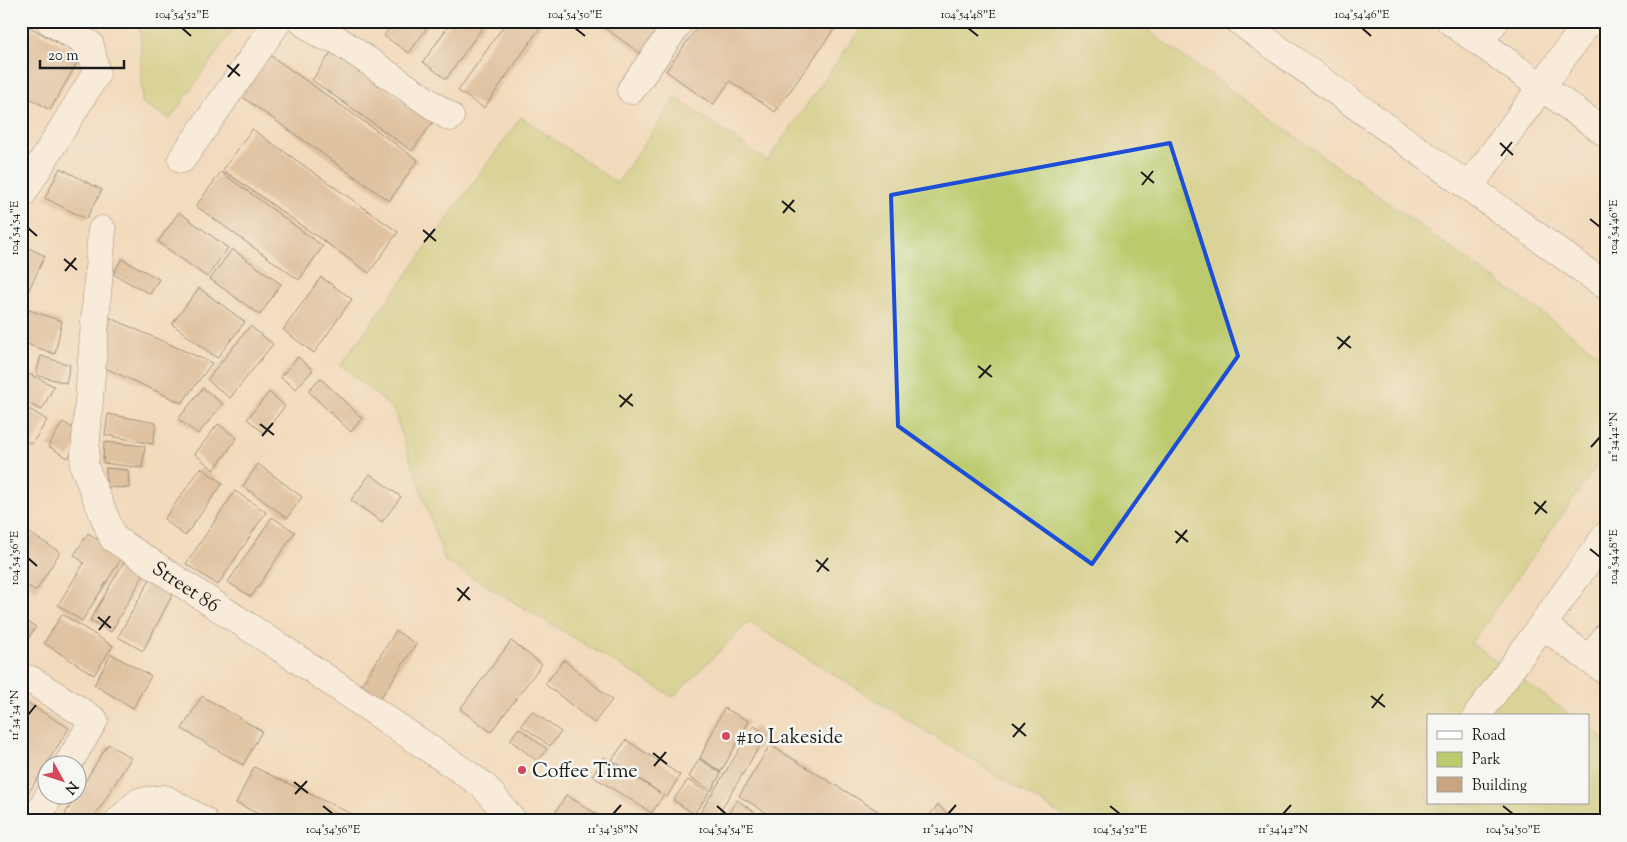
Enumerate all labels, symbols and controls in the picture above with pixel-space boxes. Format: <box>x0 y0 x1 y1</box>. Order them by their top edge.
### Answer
text: 104°54'52"E <box>155 6 210 24</box>
text: 104°54'50"E <box>548 6 603 24</box>
text: 104°54'48"E <box>940 6 996 24</box>
text: 104°54'46"E <box>1334 6 1390 24</box>
scale bar <box>40 38 124 70</box>
text: 20 m <box>48 46 79 67</box>
text: 104°54'46"E <box>1605 199 1623 255</box>
text: 104°54'54"E <box>6 200 24 255</box>
text: 11°34'42"N <box>1605 411 1623 462</box>
text: 104°54'48"E <box>1605 529 1623 585</box>
text: 104°54'56"E <box>6 530 24 585</box>
street label: Street 86 <box>145 555 225 621</box>
text: 11°34'34"N <box>6 689 24 740</box>
legend <box>1427 714 1590 804</box>
place label: #10 Lakeside <box>736 724 843 753</box>
text: Road <box>1472 726 1506 747</box>
marker: #10 Lakeside <box>720 730 732 742</box>
text: Park <box>1472 750 1501 771</box>
north arrow <box>38 754 88 804</box>
place label: Coffee Time <box>532 758 638 787</box>
marker: Coffee Time <box>516 764 528 776</box>
text: N <box>59 776 82 798</box>
text: Building <box>1472 776 1527 797</box>
text: 104°54'56"E <box>306 821 361 839</box>
text: 11°34'38"N <box>588 821 639 839</box>
text: 104°54'54"E <box>699 821 754 839</box>
text: 11°34'40"N <box>923 821 974 839</box>
text: 104°54'52"E <box>1093 821 1148 839</box>
text: 11°34'42"N <box>1258 821 1309 839</box>
text: 104°54'50"E <box>1486 821 1541 839</box>

